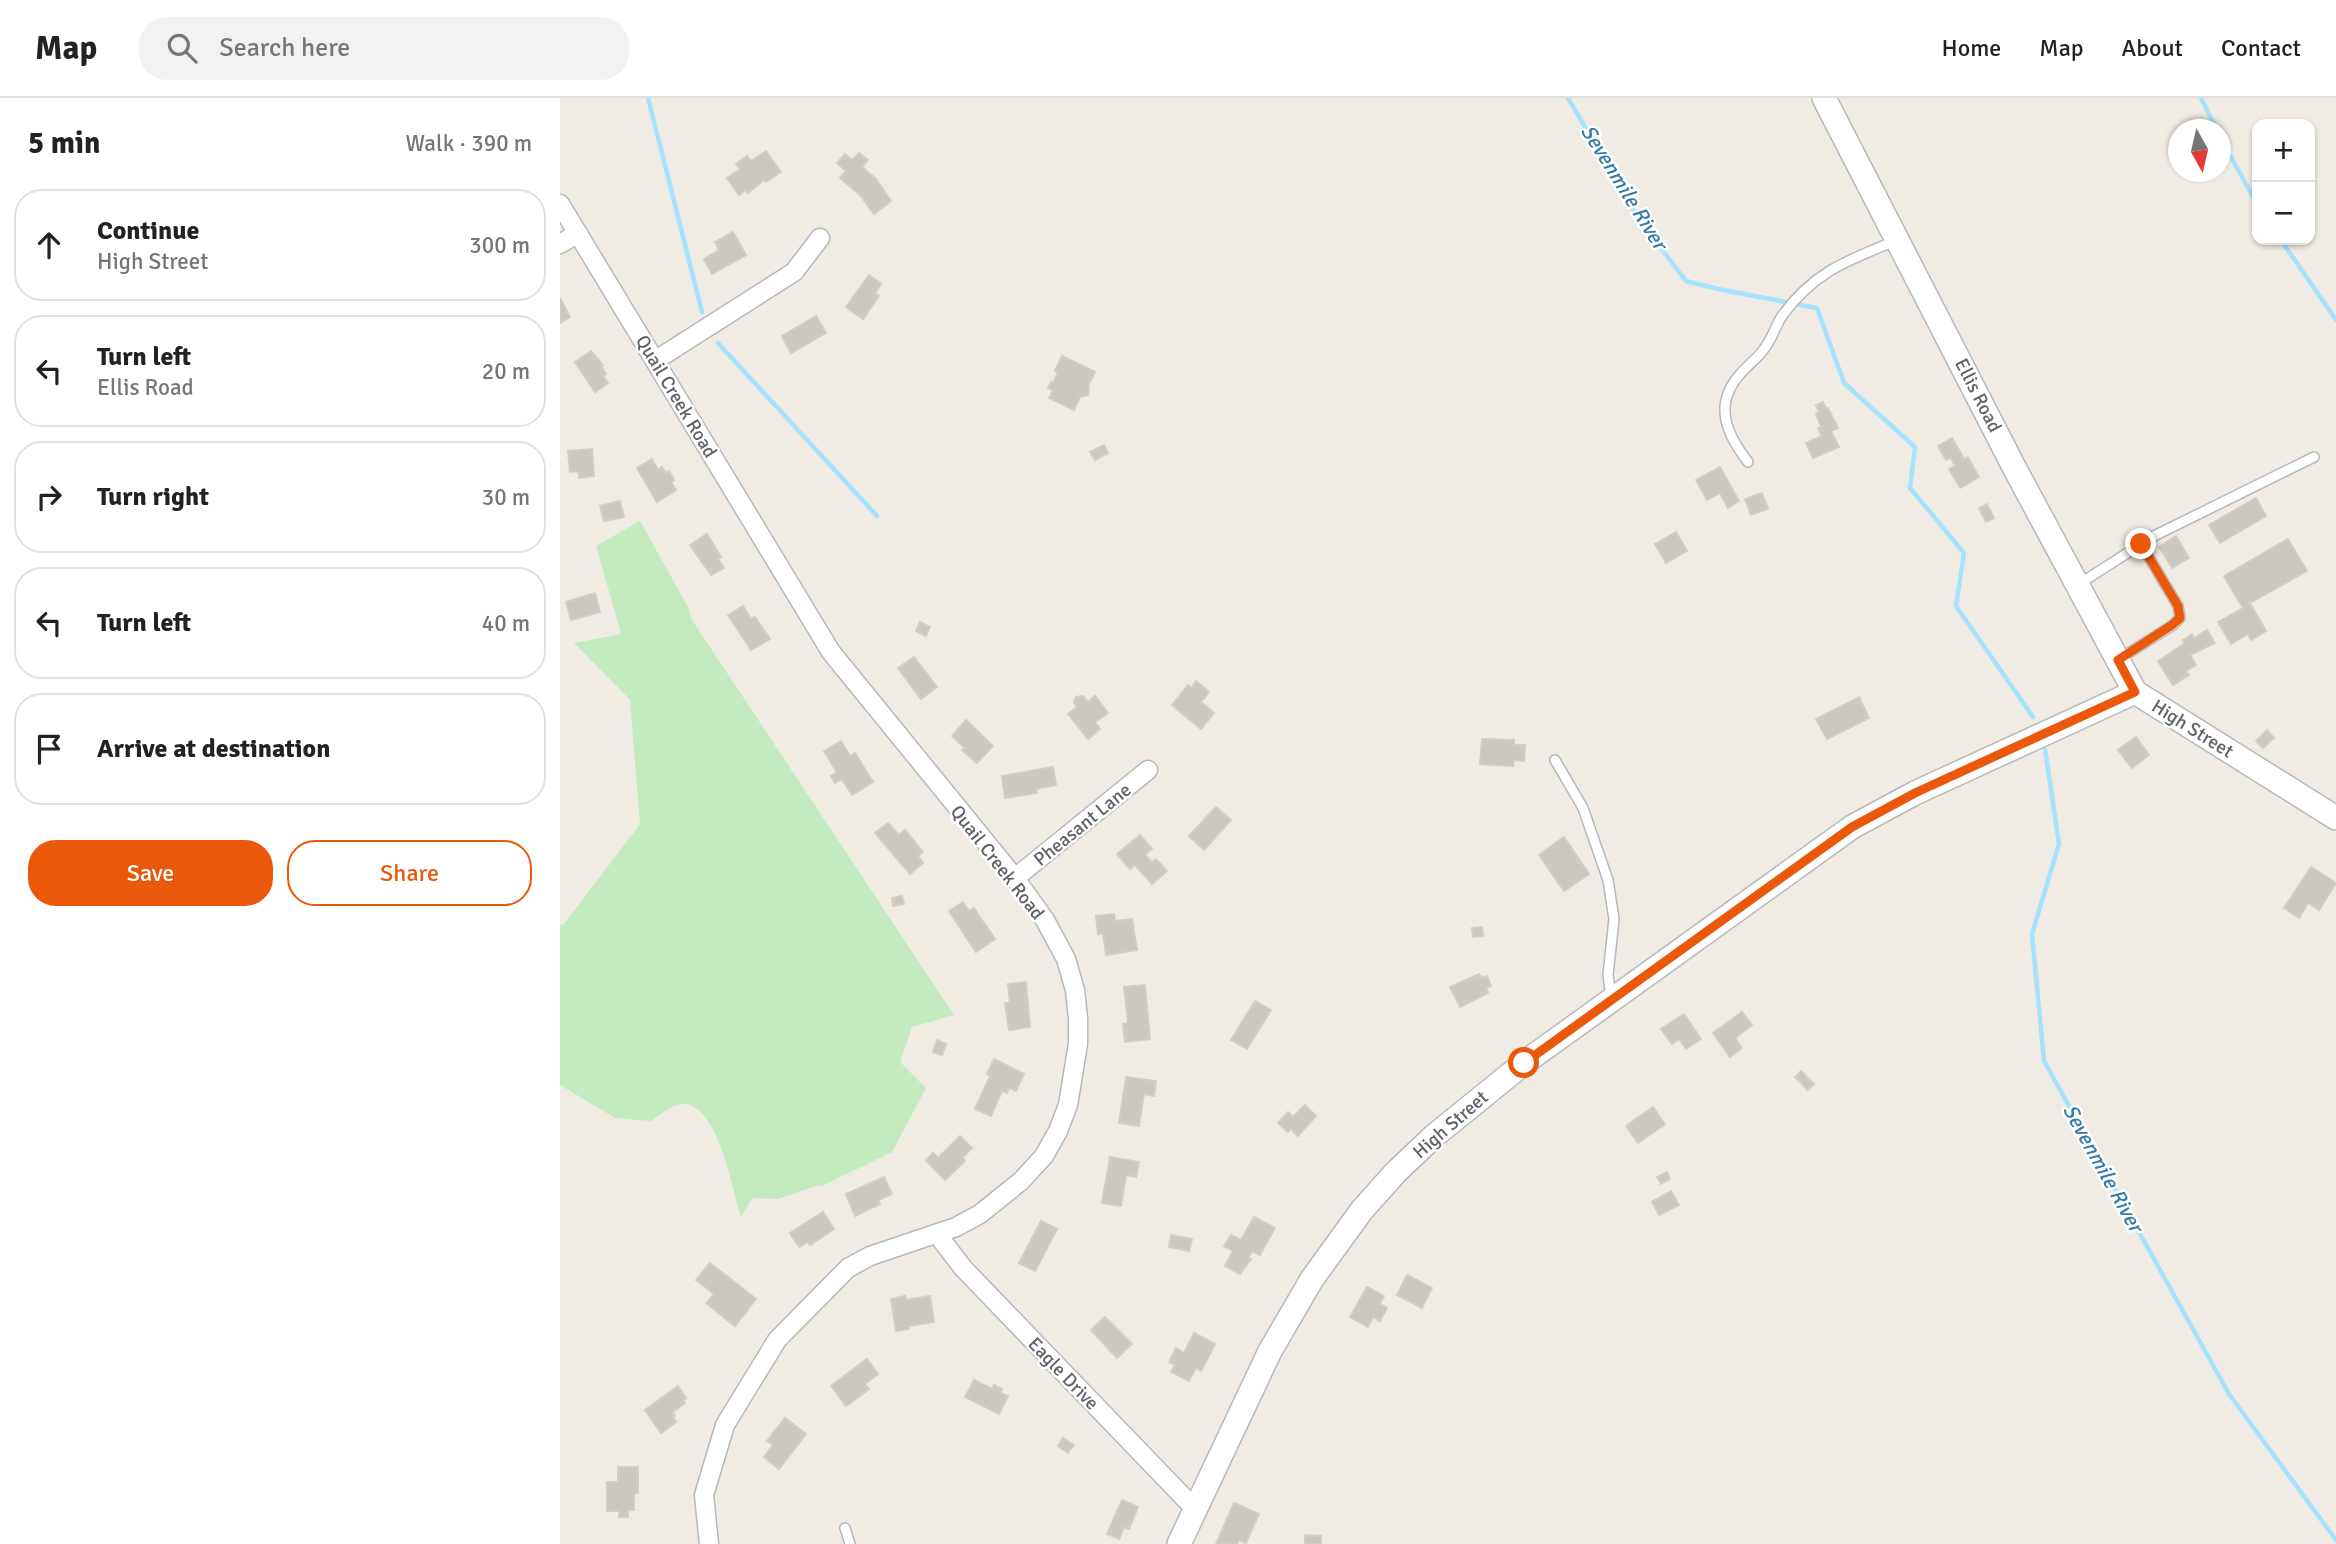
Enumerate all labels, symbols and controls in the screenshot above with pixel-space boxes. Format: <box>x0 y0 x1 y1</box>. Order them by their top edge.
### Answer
search box <box>139 17 629 80</box>
text: Map <box>35 28 97 69</box>
icon: search <box>163 29 201 67</box>
text: Search here <box>219 32 350 64</box>
text: Home <box>1941 33 2001 63</box>
text: Map <box>2039 33 2084 63</box>
text: About <box>2122 33 2183 63</box>
text: Contact <box>2221 33 2301 63</box>
north arrow <box>2168 119 2231 182</box>
map controls <box>2252 119 2315 245</box>
button: + <box>2252 119 2315 182</box>
water label: Sevenmile River <box>1575 120 1674 257</box>
text: 5 min <box>28 125 100 162</box>
text: Walk · 390 m <box>406 129 532 158</box>
button: − <box>2252 182 2315 245</box>
text: Continue <box>97 215 199 247</box>
icon: ahead <box>30 226 68 264</box>
text: 300 m <box>469 231 530 260</box>
text: High Street <box>97 247 208 276</box>
street label: Quail Creek Road <box>630 331 722 462</box>
text: Turn left <box>97 341 191 373</box>
icon: left <box>30 352 68 390</box>
street label: Ellis Road <box>1949 354 2007 437</box>
text: 20 m <box>482 357 530 386</box>
text: Ellis Road <box>97 373 194 402</box>
icon: right <box>30 478 68 516</box>
text: Turn right <box>97 481 209 513</box>
text: 30 m <box>482 483 530 512</box>
route end <box>2125 528 2156 559</box>
icon: left <box>30 604 68 642</box>
text: Turn left <box>97 607 191 639</box>
text: 40 m <box>482 609 530 638</box>
street label: High Street <box>2147 694 2238 764</box>
icon: arrive <box>30 730 68 768</box>
text: Arrive at destination <box>97 733 330 765</box>
street label: Pheasant Lane <box>1029 778 1136 871</box>
street label: Quail Creek Road <box>945 801 1049 925</box>
button: Save <box>28 840 273 906</box>
button: Share <box>287 840 532 906</box>
route start <box>1508 1047 1539 1078</box>
street label: High Street <box>1408 1085 1494 1164</box>
water label: Sevenmile River <box>2057 1099 2150 1239</box>
street label: Eagle Drive <box>1023 1332 1104 1415</box>

